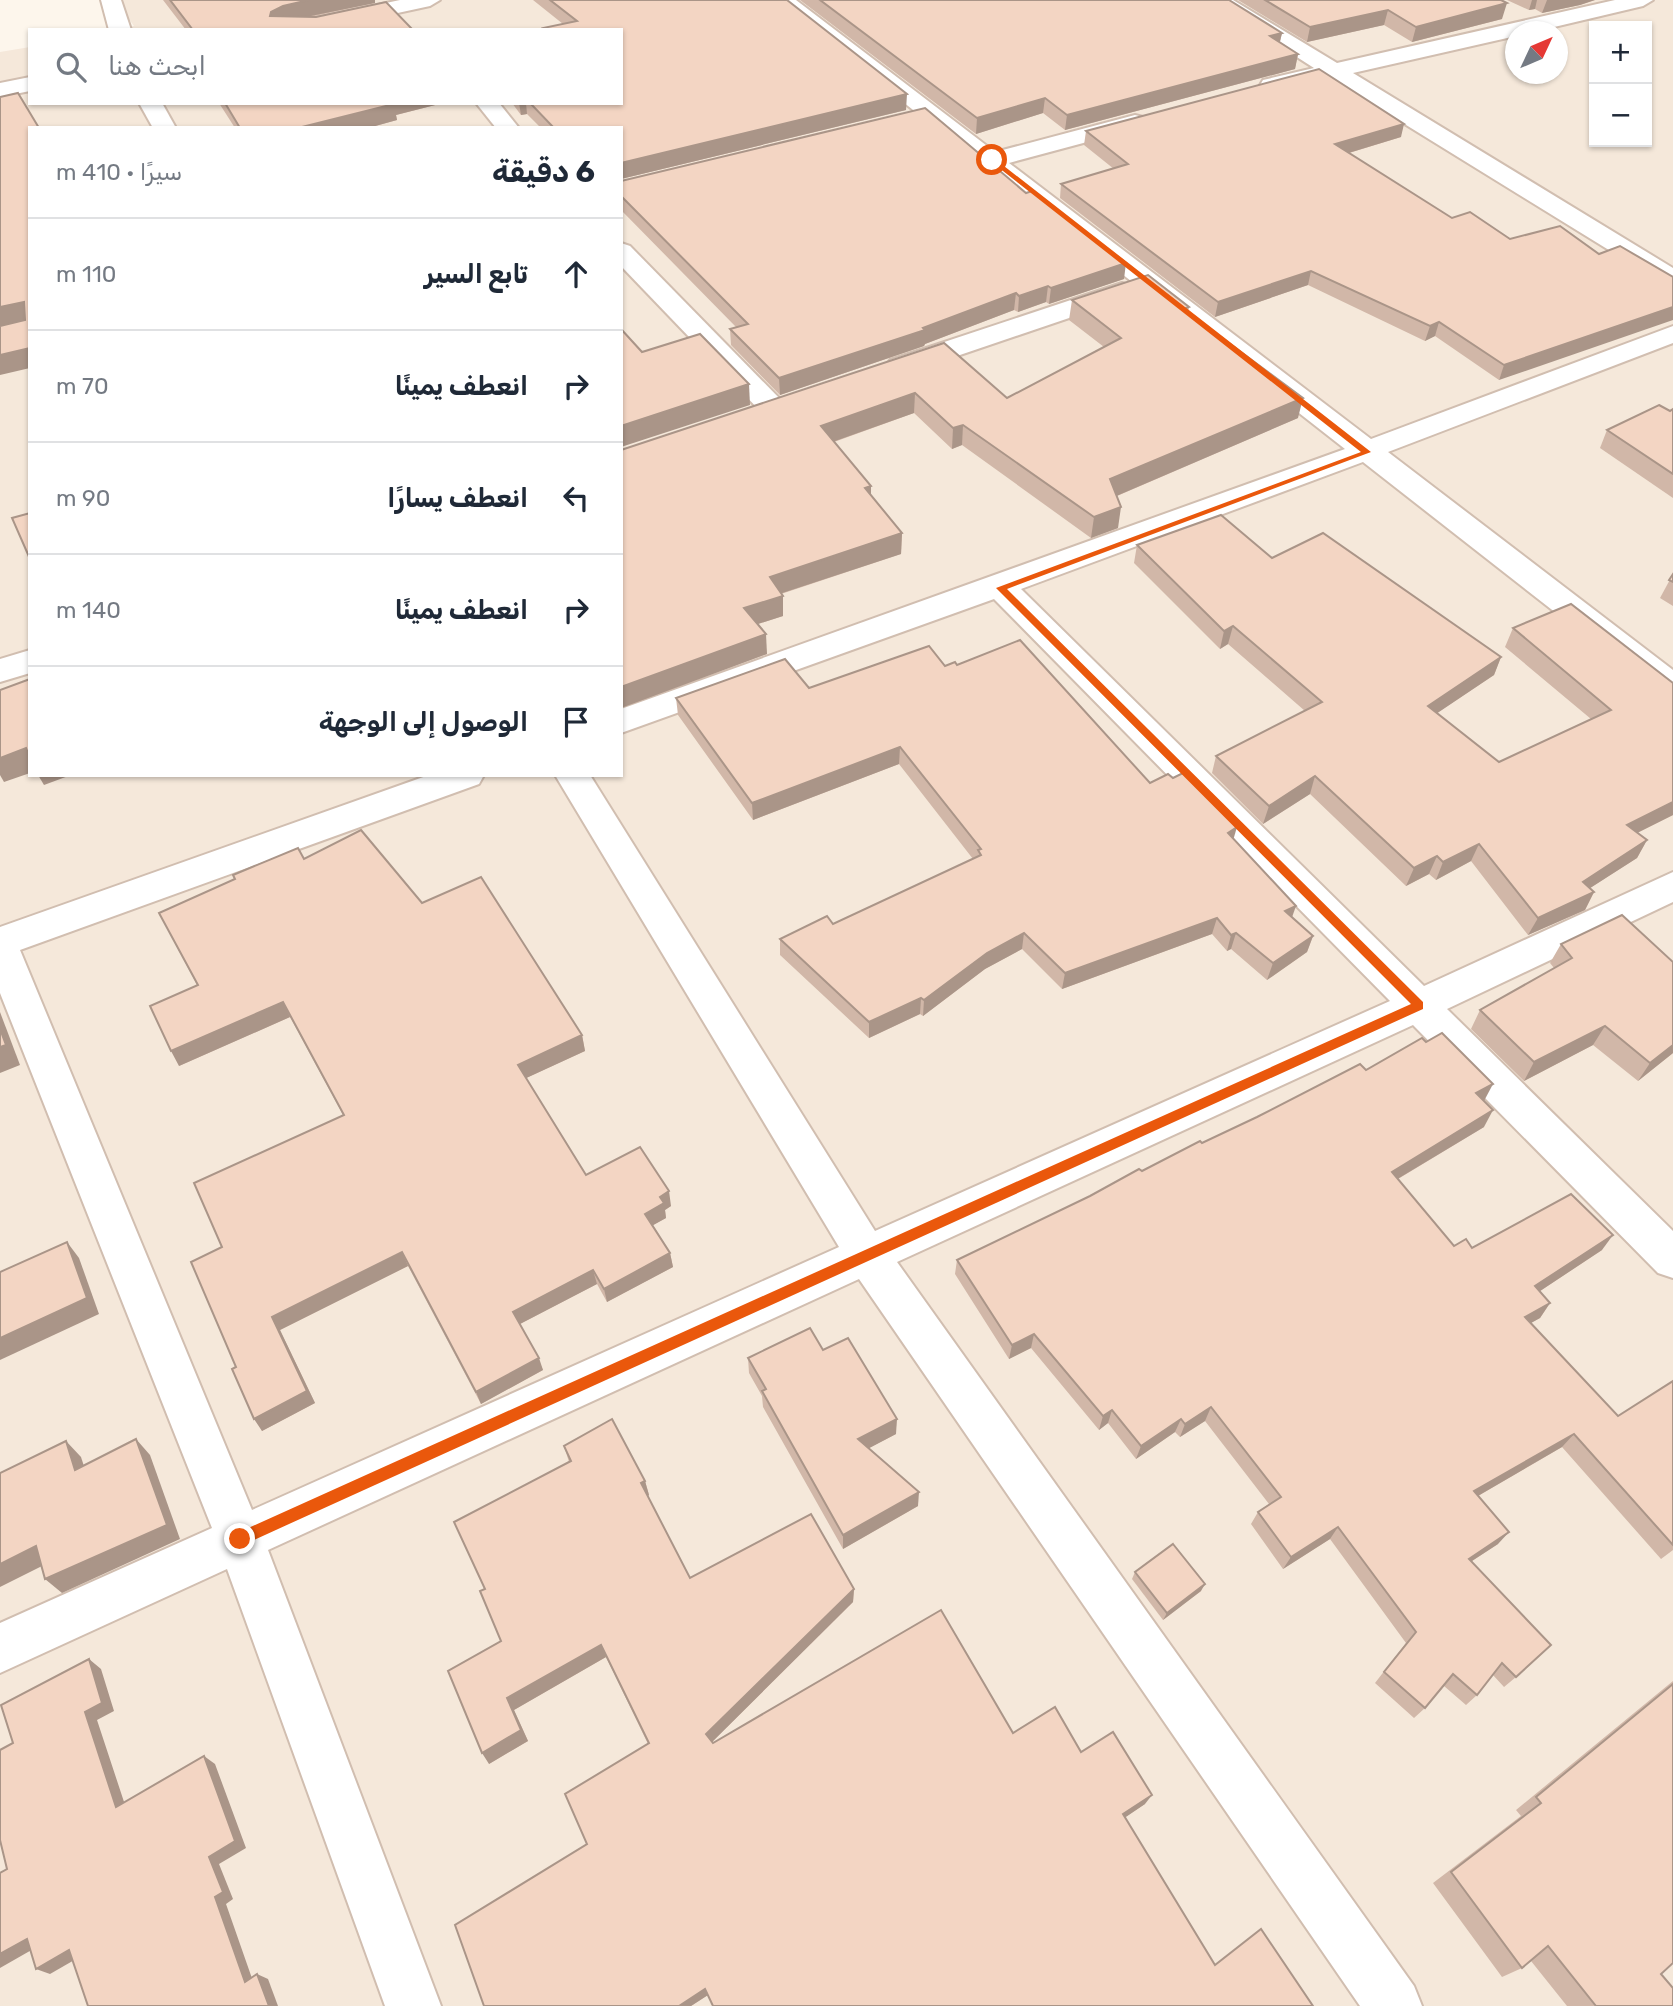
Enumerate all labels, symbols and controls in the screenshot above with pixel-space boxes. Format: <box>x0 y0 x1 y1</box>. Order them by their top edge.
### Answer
north arrow <box>1505 21 1568 84</box>
map controls <box>1589 21 1652 147</box>
button: + <box>1589 21 1652 84</box>
search box <box>28 28 623 105</box>
icon: search <box>52 48 90 86</box>
text: ابحث هنا <box>108 51 206 82</box>
button: − <box>1589 84 1652 147</box>
route start <box>976 144 1007 175</box>
text: 6 دقيقة <box>492 154 595 190</box>
text: سيرًا · 410 m <box>56 158 182 186</box>
icon: ahead <box>557 255 595 293</box>
text: تابع السير <box>424 259 528 290</box>
text: 110 m <box>56 260 116 288</box>
icon: right <box>557 367 595 405</box>
text: انعطف يمينًا <box>395 371 528 402</box>
text: 70 m <box>56 372 109 400</box>
icon: left <box>557 479 595 517</box>
text: انعطف يسارًا <box>387 483 528 514</box>
text: 90 m <box>56 484 110 512</box>
icon: right <box>557 591 595 629</box>
text: انعطف يمينًا <box>395 595 528 626</box>
text: 140 m <box>56 596 121 624</box>
icon: arrive <box>557 703 595 741</box>
text: الوصول إلى الوجهة <box>319 707 528 738</box>
route end <box>224 1523 255 1554</box>

